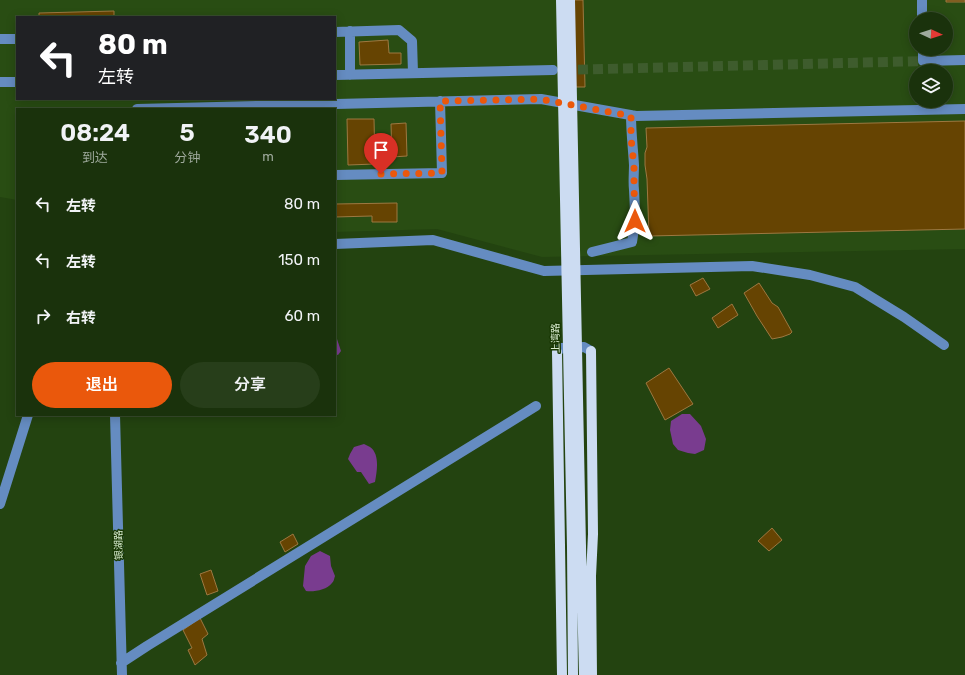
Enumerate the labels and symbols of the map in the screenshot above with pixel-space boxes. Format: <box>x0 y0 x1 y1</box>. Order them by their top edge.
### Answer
north arrow <box>909 12 953 56</box>
pin <box>364 133 398 174</box>
position arrow <box>614 200 656 242</box>
street label: 上湾路 <box>550 323 562 353</box>
street label: 银湖路 <box>113 530 125 560</box>

